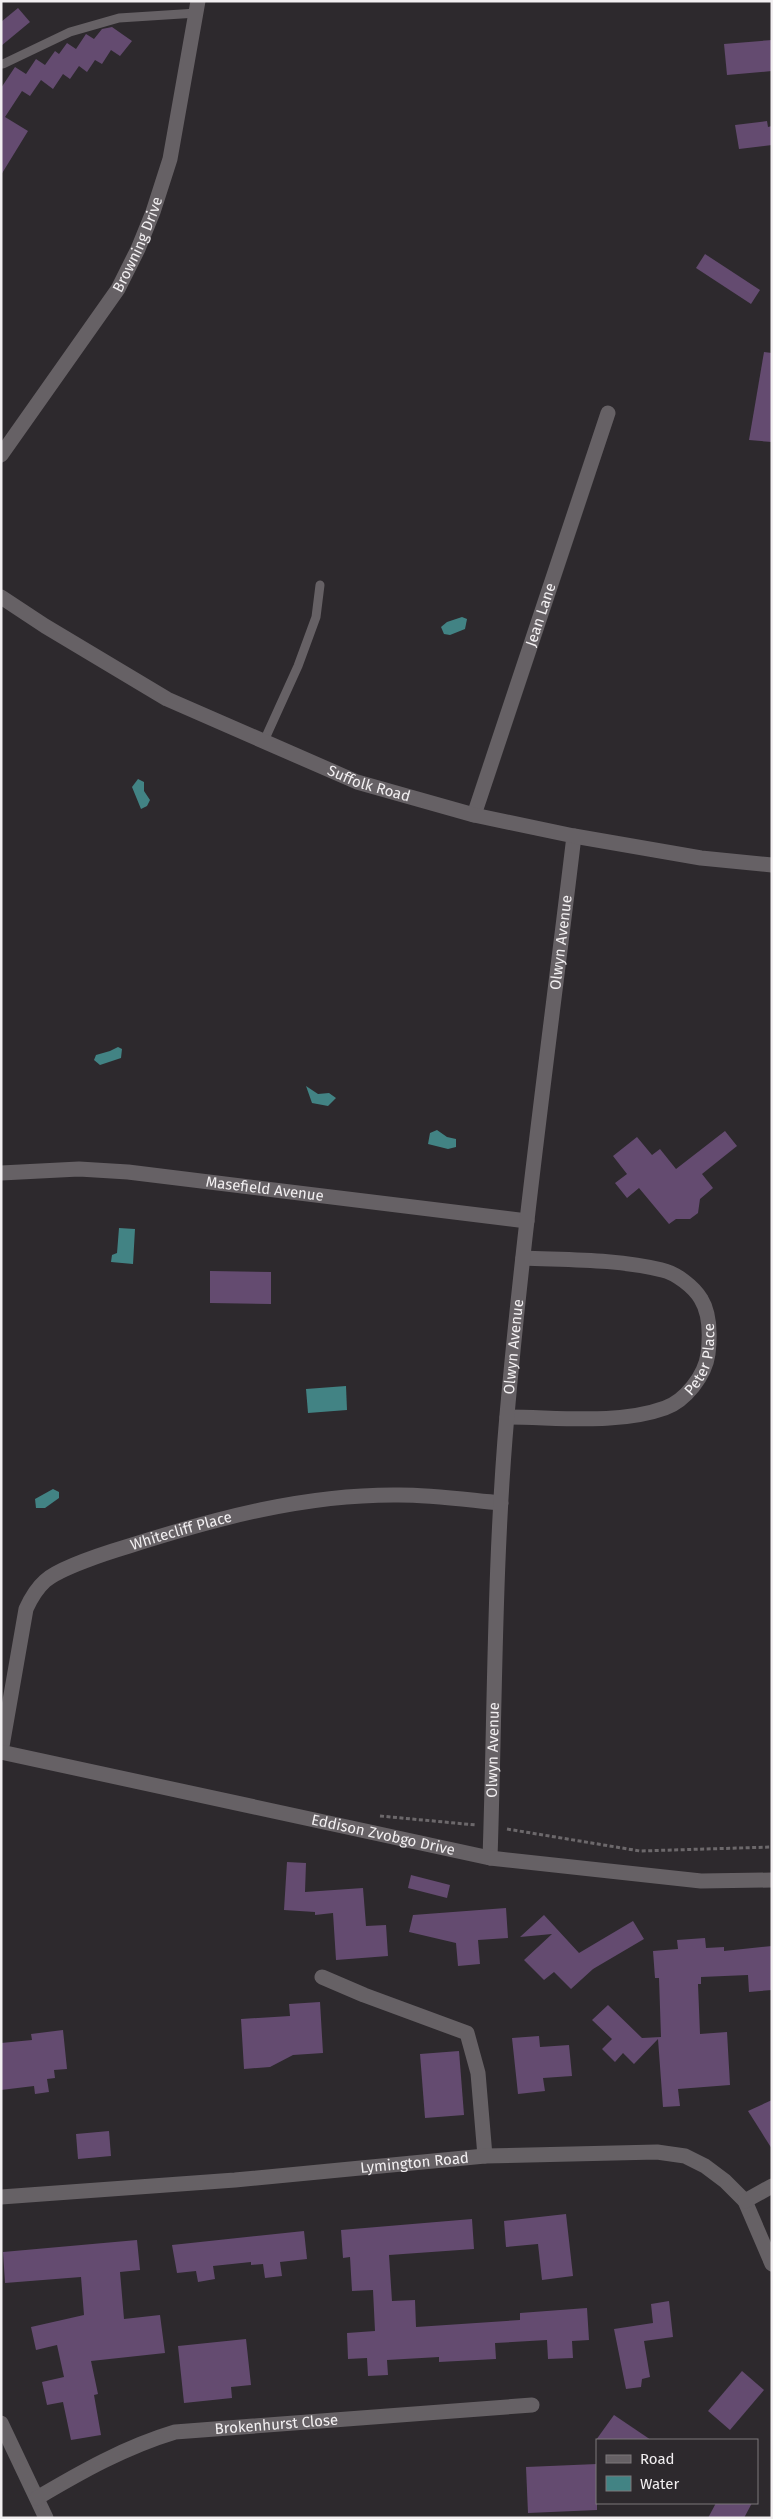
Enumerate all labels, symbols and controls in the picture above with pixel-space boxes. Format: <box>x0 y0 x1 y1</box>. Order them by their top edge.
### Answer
street label: Browning Drive <box>109 194 166 295</box>
street label: Jean Lane <box>522 581 560 649</box>
street label: Suffolk Road <box>325 761 412 806</box>
street label: Olwyn Avenue <box>546 894 576 991</box>
street label: Masefield Avenue <box>205 1173 325 1205</box>
street label: Olwyn Avenue <box>500 1298 527 1395</box>
street label: Peter Place <box>681 1323 718 1399</box>
street label: Whitecliff Place <box>128 1508 234 1554</box>
street label: Olwyn Avenue <box>483 1702 503 1798</box>
street label: Eddison Zvobgo Drive <box>310 1811 457 1859</box>
street label: Lymington Road <box>359 2149 470 2177</box>
street label: Brokenhurst Close <box>214 2411 339 2438</box>
legend <box>596 2439 758 2504</box>
text: Road <box>640 2450 675 2468</box>
text: Water <box>640 2475 679 2493</box>

